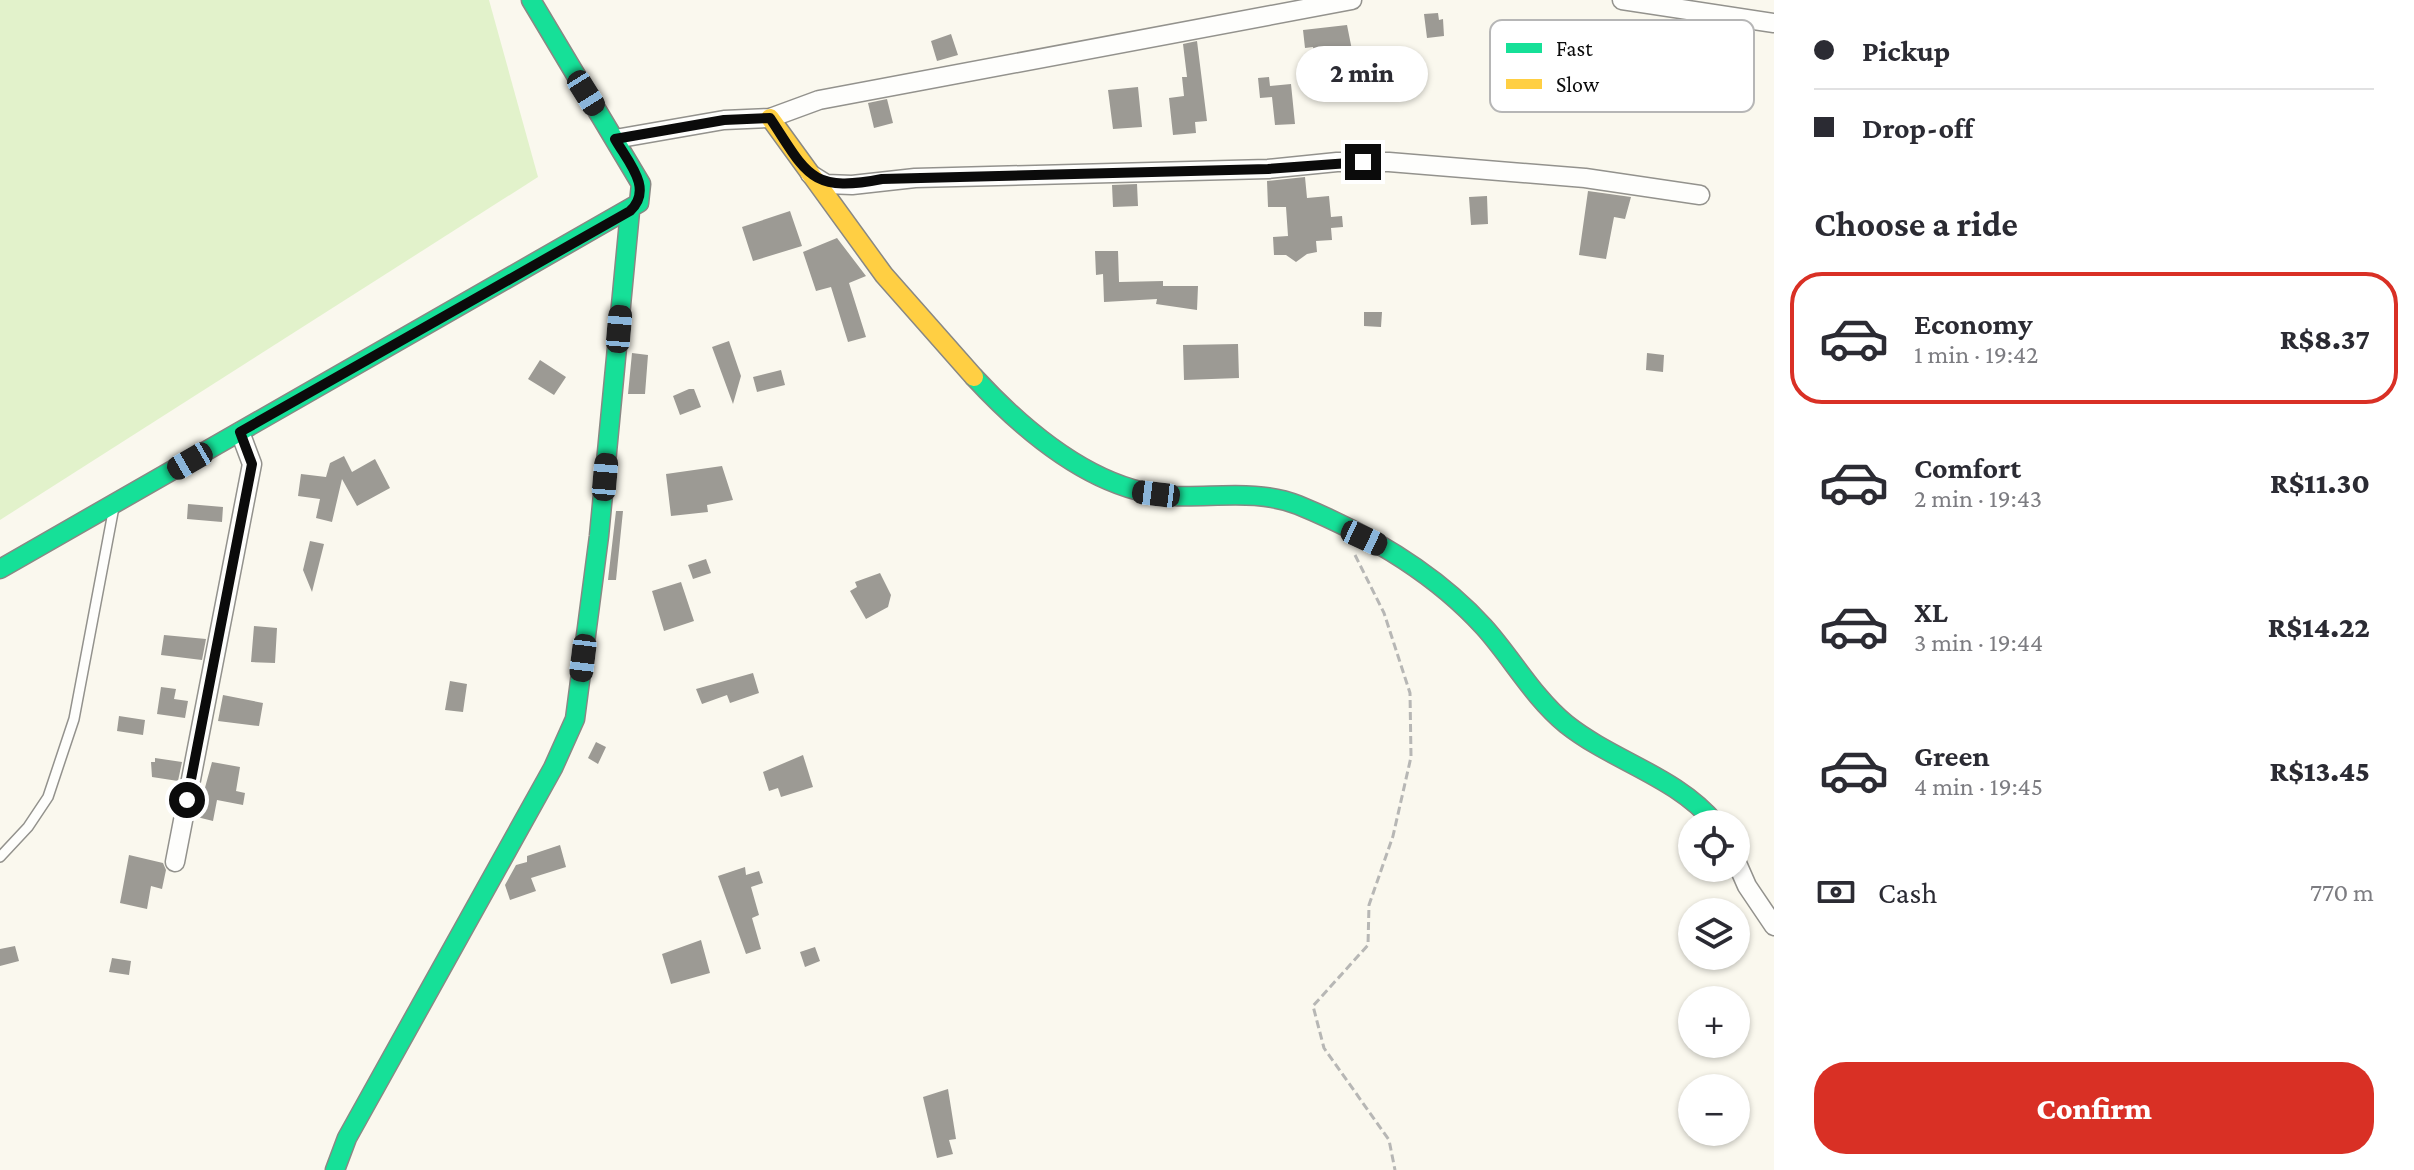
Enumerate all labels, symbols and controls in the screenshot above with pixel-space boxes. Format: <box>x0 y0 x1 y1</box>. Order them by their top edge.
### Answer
legend <box>1490 20 1754 112</box>
text: Pickup <box>1862 34 1950 67</box>
text: Fast <box>1556 36 1593 61</box>
callout: 2 min <box>1297 46 1429 102</box>
text: 2 min <box>1330 59 1394 88</box>
car <box>563 66 609 120</box>
text: Slow <box>1556 72 1600 97</box>
text: Drop-off <box>1862 111 1973 144</box>
route end <box>1345 144 1381 180</box>
text: Choose a ride <box>1814 204 2018 244</box>
icon: car <box>1818 302 1890 374</box>
car <box>605 304 633 354</box>
text: Economy <box>1914 307 2033 340</box>
text: R$8.37 <box>2280 322 2370 355</box>
text: 1 min · 19:42 <box>1914 340 2038 369</box>
car <box>163 439 217 483</box>
icon: car <box>1818 446 1890 518</box>
text: Comfort <box>1914 451 2021 484</box>
car <box>591 452 619 502</box>
text: R$11.30 <box>2270 466 2370 499</box>
car <box>1131 479 1181 509</box>
text: 2 min · 19:43 <box>1914 484 2042 513</box>
car <box>1337 517 1391 559</box>
icon: car <box>1818 590 1890 662</box>
text: XL <box>1914 595 1948 628</box>
text: R$14.22 <box>2268 610 2370 643</box>
text: 3 min · 19:44 <box>1914 628 2043 657</box>
car <box>568 633 598 683</box>
icon: car <box>1818 734 1890 806</box>
text: Green <box>1914 739 1990 772</box>
text: R$13.45 <box>2270 754 2370 787</box>
text: 4 min · 19:45 <box>1914 772 2043 801</box>
route start <box>169 782 205 818</box>
map controls <box>1678 810 1750 1146</box>
button: locate <box>1678 810 1750 882</box>
icon: cash <box>1814 870 1858 914</box>
text: Cash <box>1878 876 1937 909</box>
text: 770 m <box>2310 878 2374 907</box>
button: layers <box>1678 898 1750 970</box>
button: + <box>1678 986 1750 1058</box>
button: Confirm <box>1814 1062 2374 1154</box>
button: − <box>1678 1074 1750 1146</box>

